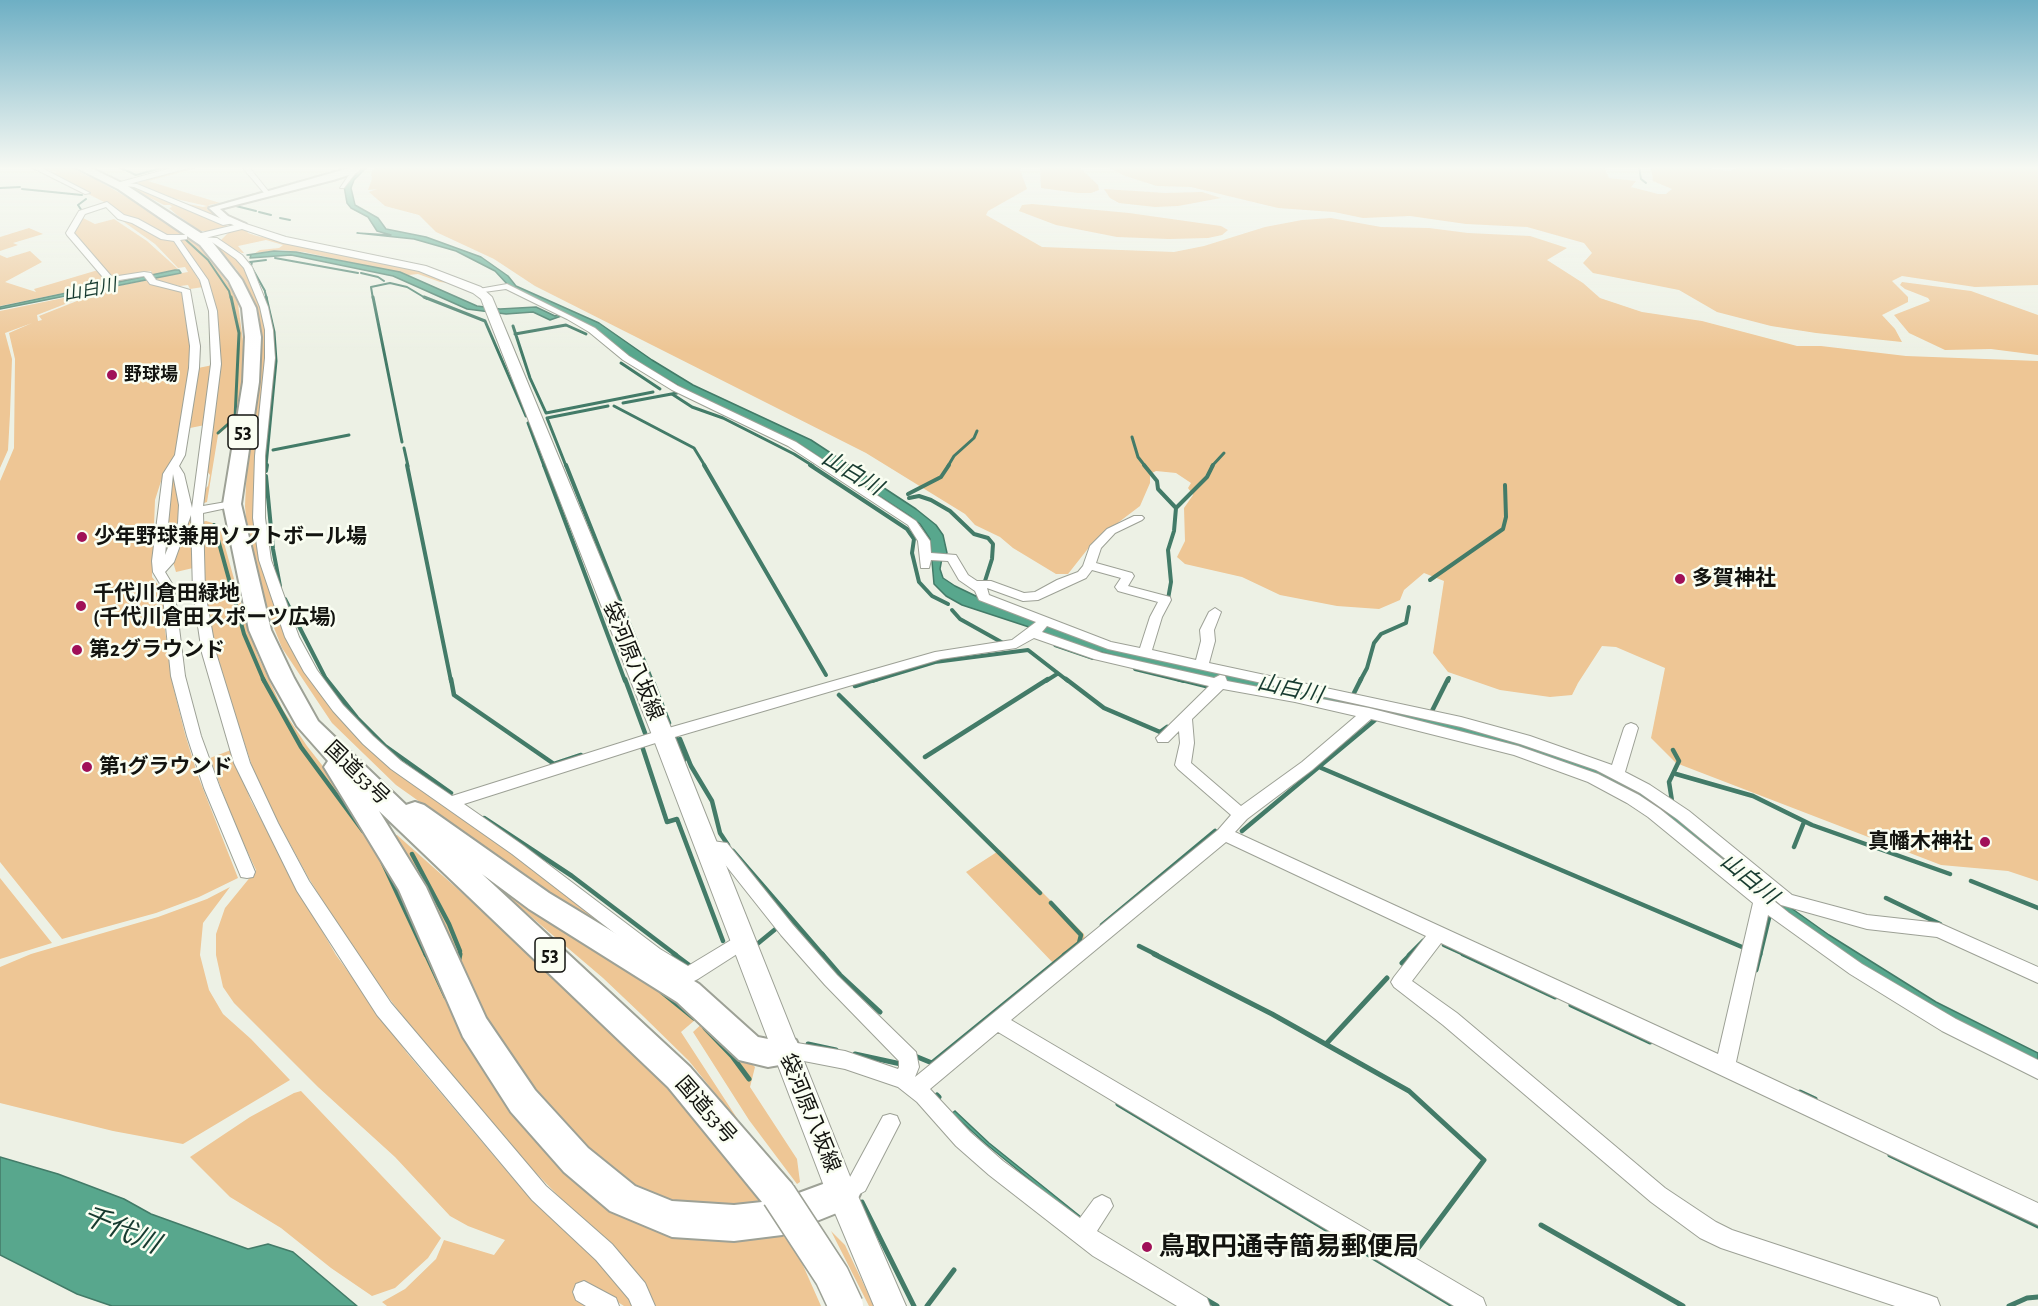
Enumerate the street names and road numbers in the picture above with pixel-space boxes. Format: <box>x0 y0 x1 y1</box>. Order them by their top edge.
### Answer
road number: 53 <box>228 415 258 449</box>
street label: 袋河原八坂線 <box>598 598 668 724</box>
street label: 国道53号 <box>319 736 395 810</box>
road number: 53 <box>535 938 565 972</box>
street label: 袋河原八坂線 <box>775 1050 845 1176</box>
street label: 国道53号 <box>670 1071 742 1149</box>

